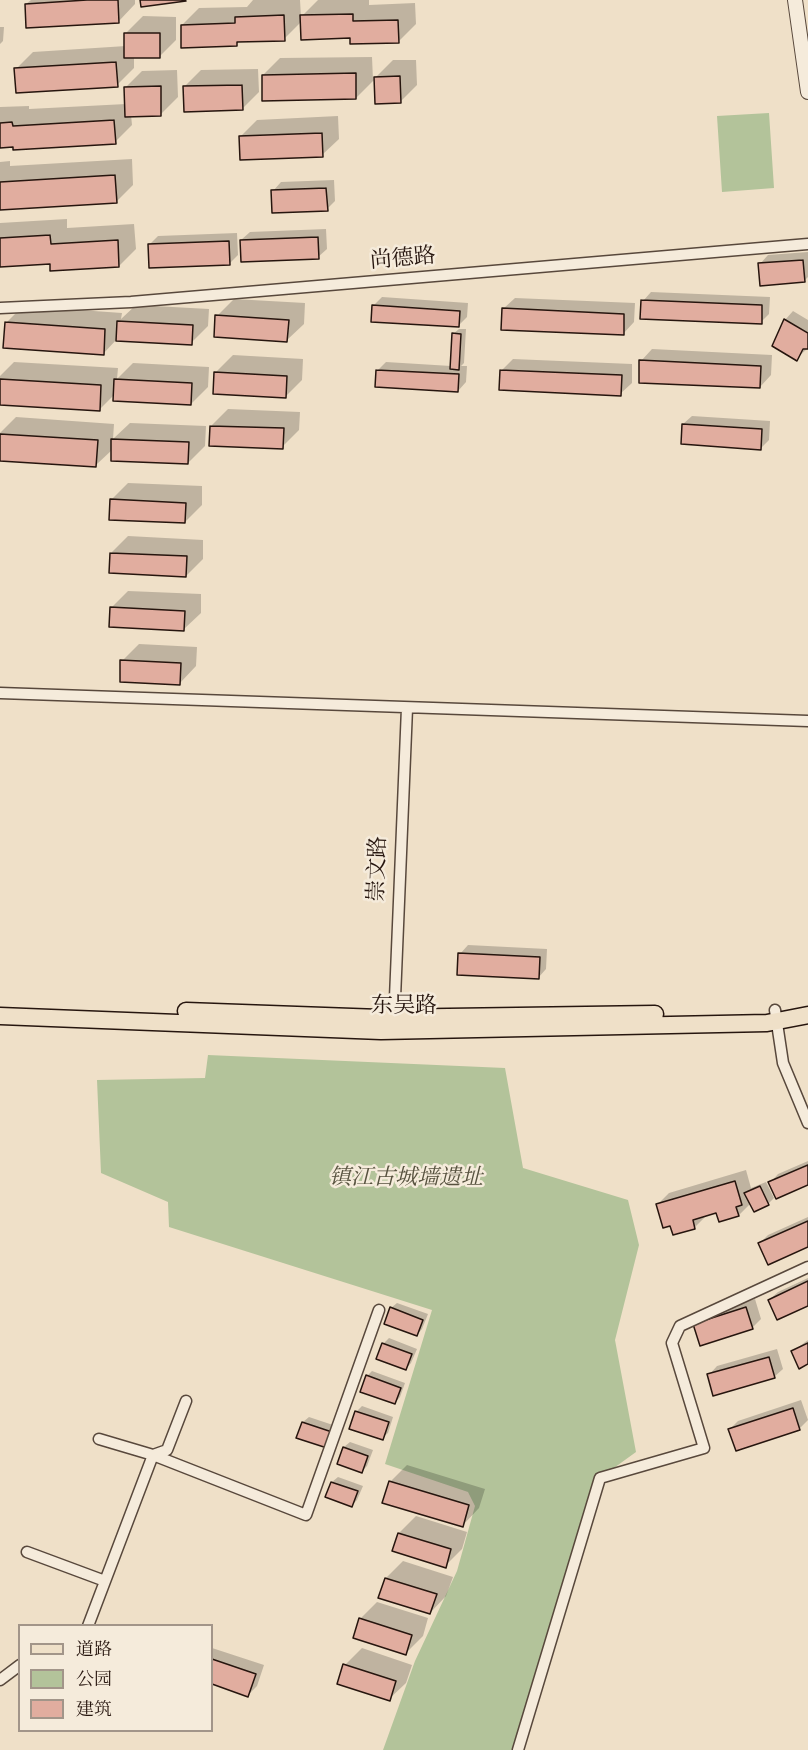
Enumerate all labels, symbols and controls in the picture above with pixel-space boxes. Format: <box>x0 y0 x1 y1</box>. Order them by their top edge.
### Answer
street label: 尚德路 <box>369 245 437 277</box>
street label: 崇文路 <box>366 836 394 902</box>
street label: 东吴路 <box>371 995 437 1021</box>
park label: 镇江古城墙遗址 <box>329 1167 483 1193</box>
legend <box>18 1624 213 1732</box>
text: 道路 <box>76 1638 112 1664</box>
text: 公园 <box>76 1668 112 1694</box>
text: 建筑 <box>76 1698 112 1724</box>

